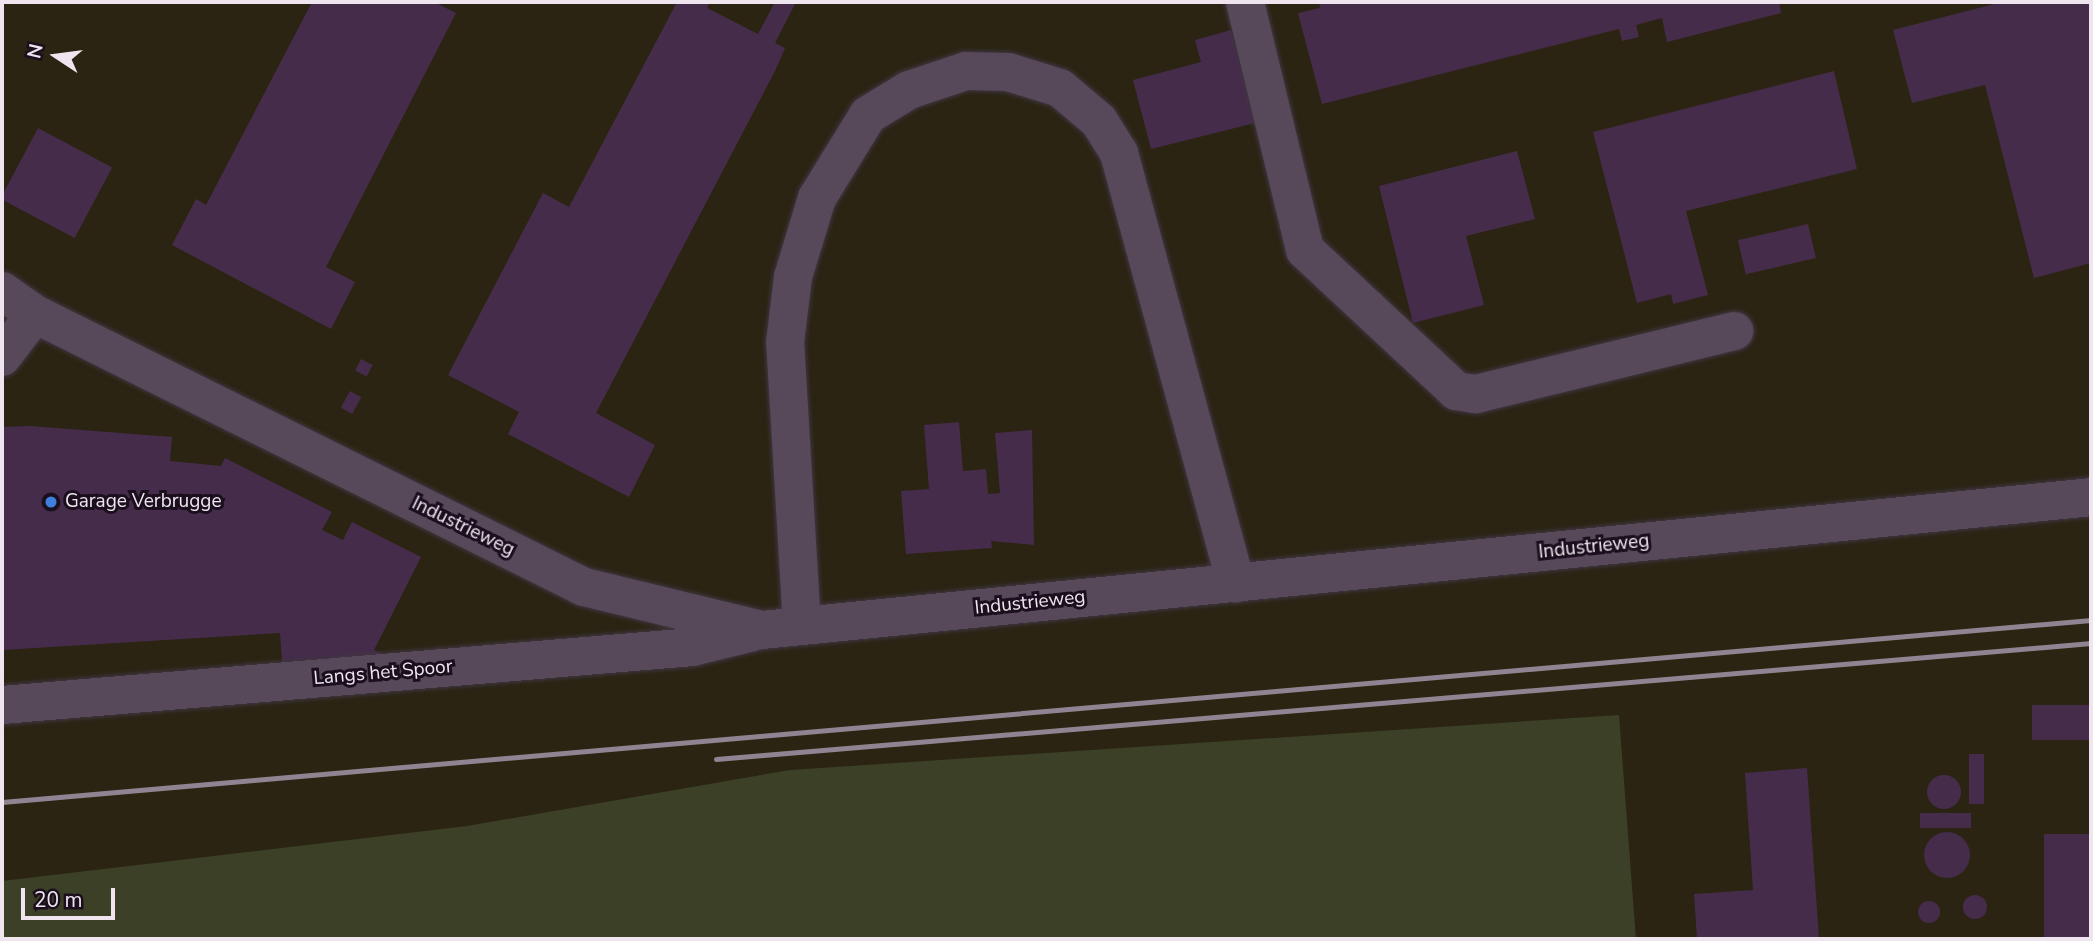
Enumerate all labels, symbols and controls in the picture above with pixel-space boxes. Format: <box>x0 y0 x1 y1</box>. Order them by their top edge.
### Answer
north arrow <box>21 21 91 91</box>
text: N <box>21 41 50 61</box>
place label: Garage Verbrugge <box>65 491 222 513</box>
street label: Industrieweg <box>408 492 518 562</box>
marker: Garage Verbrugge <box>43 494 59 510</box>
street label: Industrieweg <box>1537 530 1651 564</box>
street label: Industrieweg <box>973 586 1087 620</box>
street label: Langs het Spoor <box>313 656 453 690</box>
scale bar <box>24 874 119 918</box>
text: 20 m <box>34 886 83 914</box>

